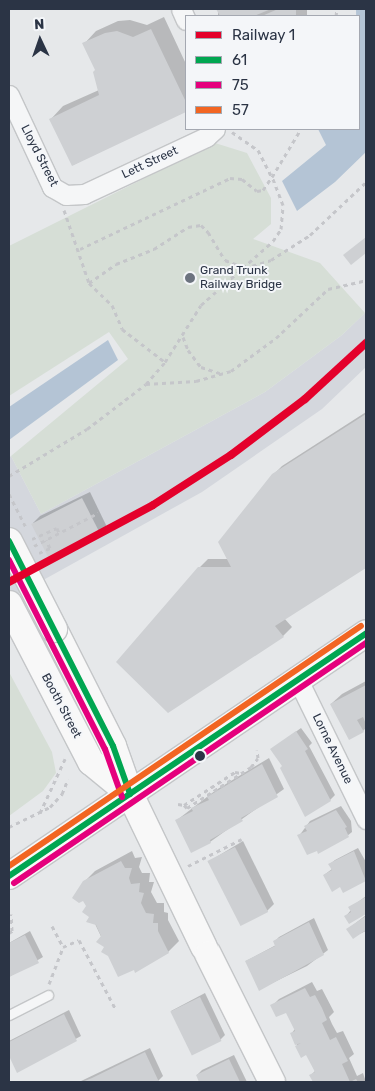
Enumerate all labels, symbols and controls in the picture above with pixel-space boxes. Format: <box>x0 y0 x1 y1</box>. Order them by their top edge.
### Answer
north arrow <box>15 15 65 65</box>
legend <box>185 15 360 130</box>
text: N <box>34 16 45 33</box>
text: Railway 1 <box>232 26 295 44</box>
text: 61 <box>232 51 247 69</box>
text: 75 <box>232 76 249 94</box>
text: 57 <box>232 101 249 119</box>
street label: Lloyd Street <box>17 123 61 189</box>
street label: Lett Street <box>120 144 180 182</box>
place label: Grand Trunk Railway Bridge <box>200 264 282 292</box>
marker: Grand Trunk Railway Bridge <box>184 272 196 284</box>
street label: Booth Street <box>38 671 84 741</box>
street label: Lorne Avenue <box>309 711 355 787</box>
unlabelled marker <box>195 751 205 761</box>

